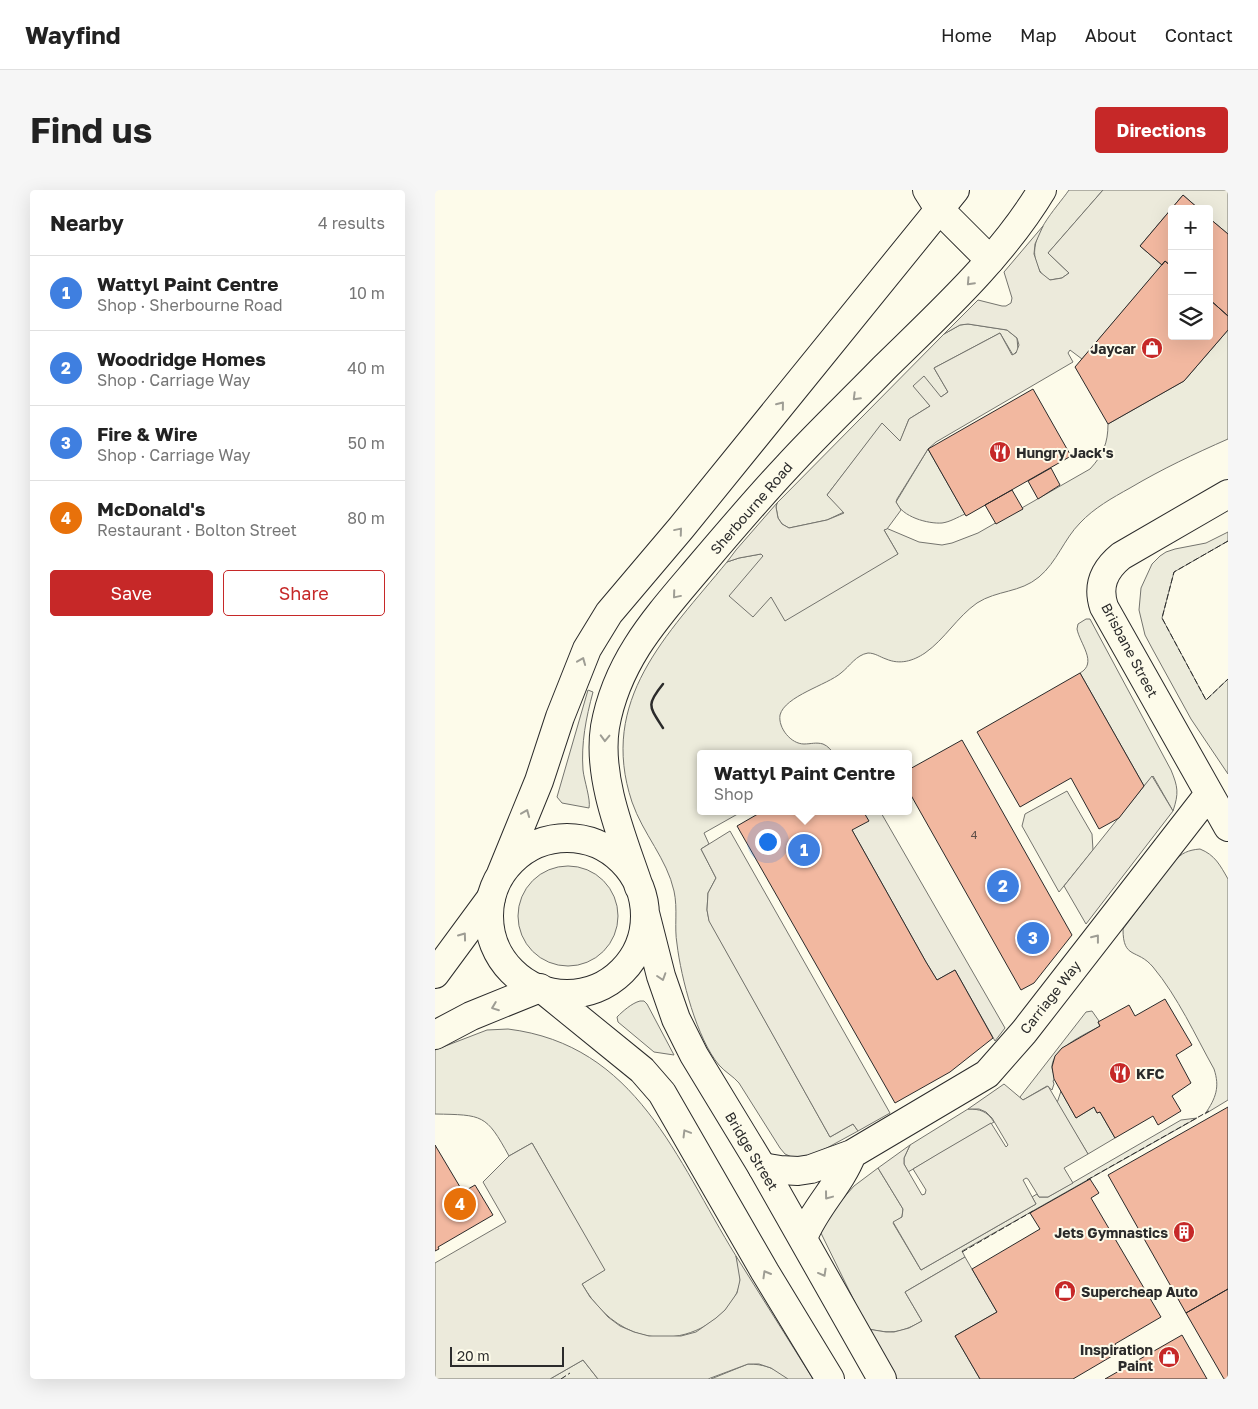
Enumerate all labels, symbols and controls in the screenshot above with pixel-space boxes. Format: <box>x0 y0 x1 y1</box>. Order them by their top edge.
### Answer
text: Wayfind <box>25 20 121 49</box>
text: Home <box>941 24 992 46</box>
text: Map <box>1020 24 1057 46</box>
text: About <box>1085 24 1137 46</box>
text: Contact <box>1165 24 1233 46</box>
button: Directions <box>1095 107 1228 153</box>
text: Find us <box>30 109 152 151</box>
map controls <box>1168 205 1213 340</box>
button: + <box>1168 205 1213 250</box>
text: Nearby <box>50 210 124 236</box>
text: 4 results <box>318 213 385 233</box>
button: − <box>1168 250 1213 295</box>
text: Wattyl Paint Centre <box>97 272 278 295</box>
one-way arrow <box>967 276 976 285</box>
text: 1 <box>62 283 70 303</box>
text: 10 m <box>349 283 385 303</box>
text: Shop · Sherbourne Road <box>97 295 283 315</box>
button: layers <box>1168 295 1213 340</box>
shop icon: Jaycar <box>1140 336 1164 360</box>
place label: Jaycar <box>1090 340 1137 357</box>
text: Woodridge Homes <box>97 347 266 370</box>
text: 2 <box>61 358 71 378</box>
text: 40 m <box>347 358 385 378</box>
text: Shop · Carriage Way <box>97 370 251 390</box>
one-way arrow <box>852 392 861 401</box>
one-way arrow <box>776 402 784 411</box>
text: Fire & Wire <box>97 422 197 445</box>
text: 3 <box>61 433 71 453</box>
text: 50 m <box>348 433 385 453</box>
restaurant icon: Hungry Jack's <box>988 440 1012 464</box>
place label: Hungry Jack's <box>1016 444 1114 461</box>
text: Shop · Carriage Way <box>97 445 251 465</box>
street label: Sherbourne Road <box>706 458 796 558</box>
text: McDonald's <box>97 497 206 520</box>
text: 4 <box>61 508 71 528</box>
text: 80 m <box>347 508 385 528</box>
text: Restaurant · Bolton Street <box>97 520 297 540</box>
one-way arrow <box>673 527 682 536</box>
button: Save <box>50 570 213 616</box>
button: Share <box>223 570 385 616</box>
one-way arrow <box>673 589 681 598</box>
street label: Brisbane Street <box>1098 600 1162 700</box>
one-way arrow <box>576 657 587 666</box>
one-way arrow <box>599 734 610 742</box>
popup <box>697 750 912 815</box>
text: Wattyl Paint Centre <box>714 761 895 784</box>
text: Shop <box>714 784 753 804</box>
one-way arrow <box>520 809 530 818</box>
house number: 4 <box>971 828 978 841</box>
your location <box>755 829 781 855</box>
pin: 1 <box>788 831 820 869</box>
pin: 2 <box>987 867 1019 905</box>
pin: 3 <box>1017 919 1049 957</box>
one-way arrow <box>457 932 466 942</box>
one-way arrow <box>1091 935 1099 944</box>
street label: Carriage Way <box>1016 957 1084 1037</box>
one-way arrow <box>656 973 666 981</box>
one-way arrow <box>491 1001 500 1011</box>
restaurant icon: KFC <box>1108 1061 1132 1085</box>
place label: KFC <box>1136 1065 1164 1082</box>
street label: Bridge Street <box>722 1109 782 1193</box>
one-way arrow <box>682 1130 692 1139</box>
pin: 4 <box>444 1185 476 1223</box>
one-way arrow <box>825 1190 833 1199</box>
building icon: Jets Gymnastics <box>1172 1220 1196 1244</box>
place label: Jets Gymnastics <box>1054 1224 1168 1241</box>
one-way arrow <box>816 1268 826 1277</box>
one-way arrow <box>763 1271 773 1280</box>
shop icon: Supercheap Auto <box>1053 1279 1077 1303</box>
place label: Supercheap Auto <box>1081 1283 1198 1300</box>
place label: Inspiration Paint <box>1080 1341 1153 1374</box>
scale bar <box>450 1344 564 1367</box>
shop icon: Inspiration Paint <box>1157 1345 1181 1369</box>
text: 20 m <box>457 1347 490 1364</box>

